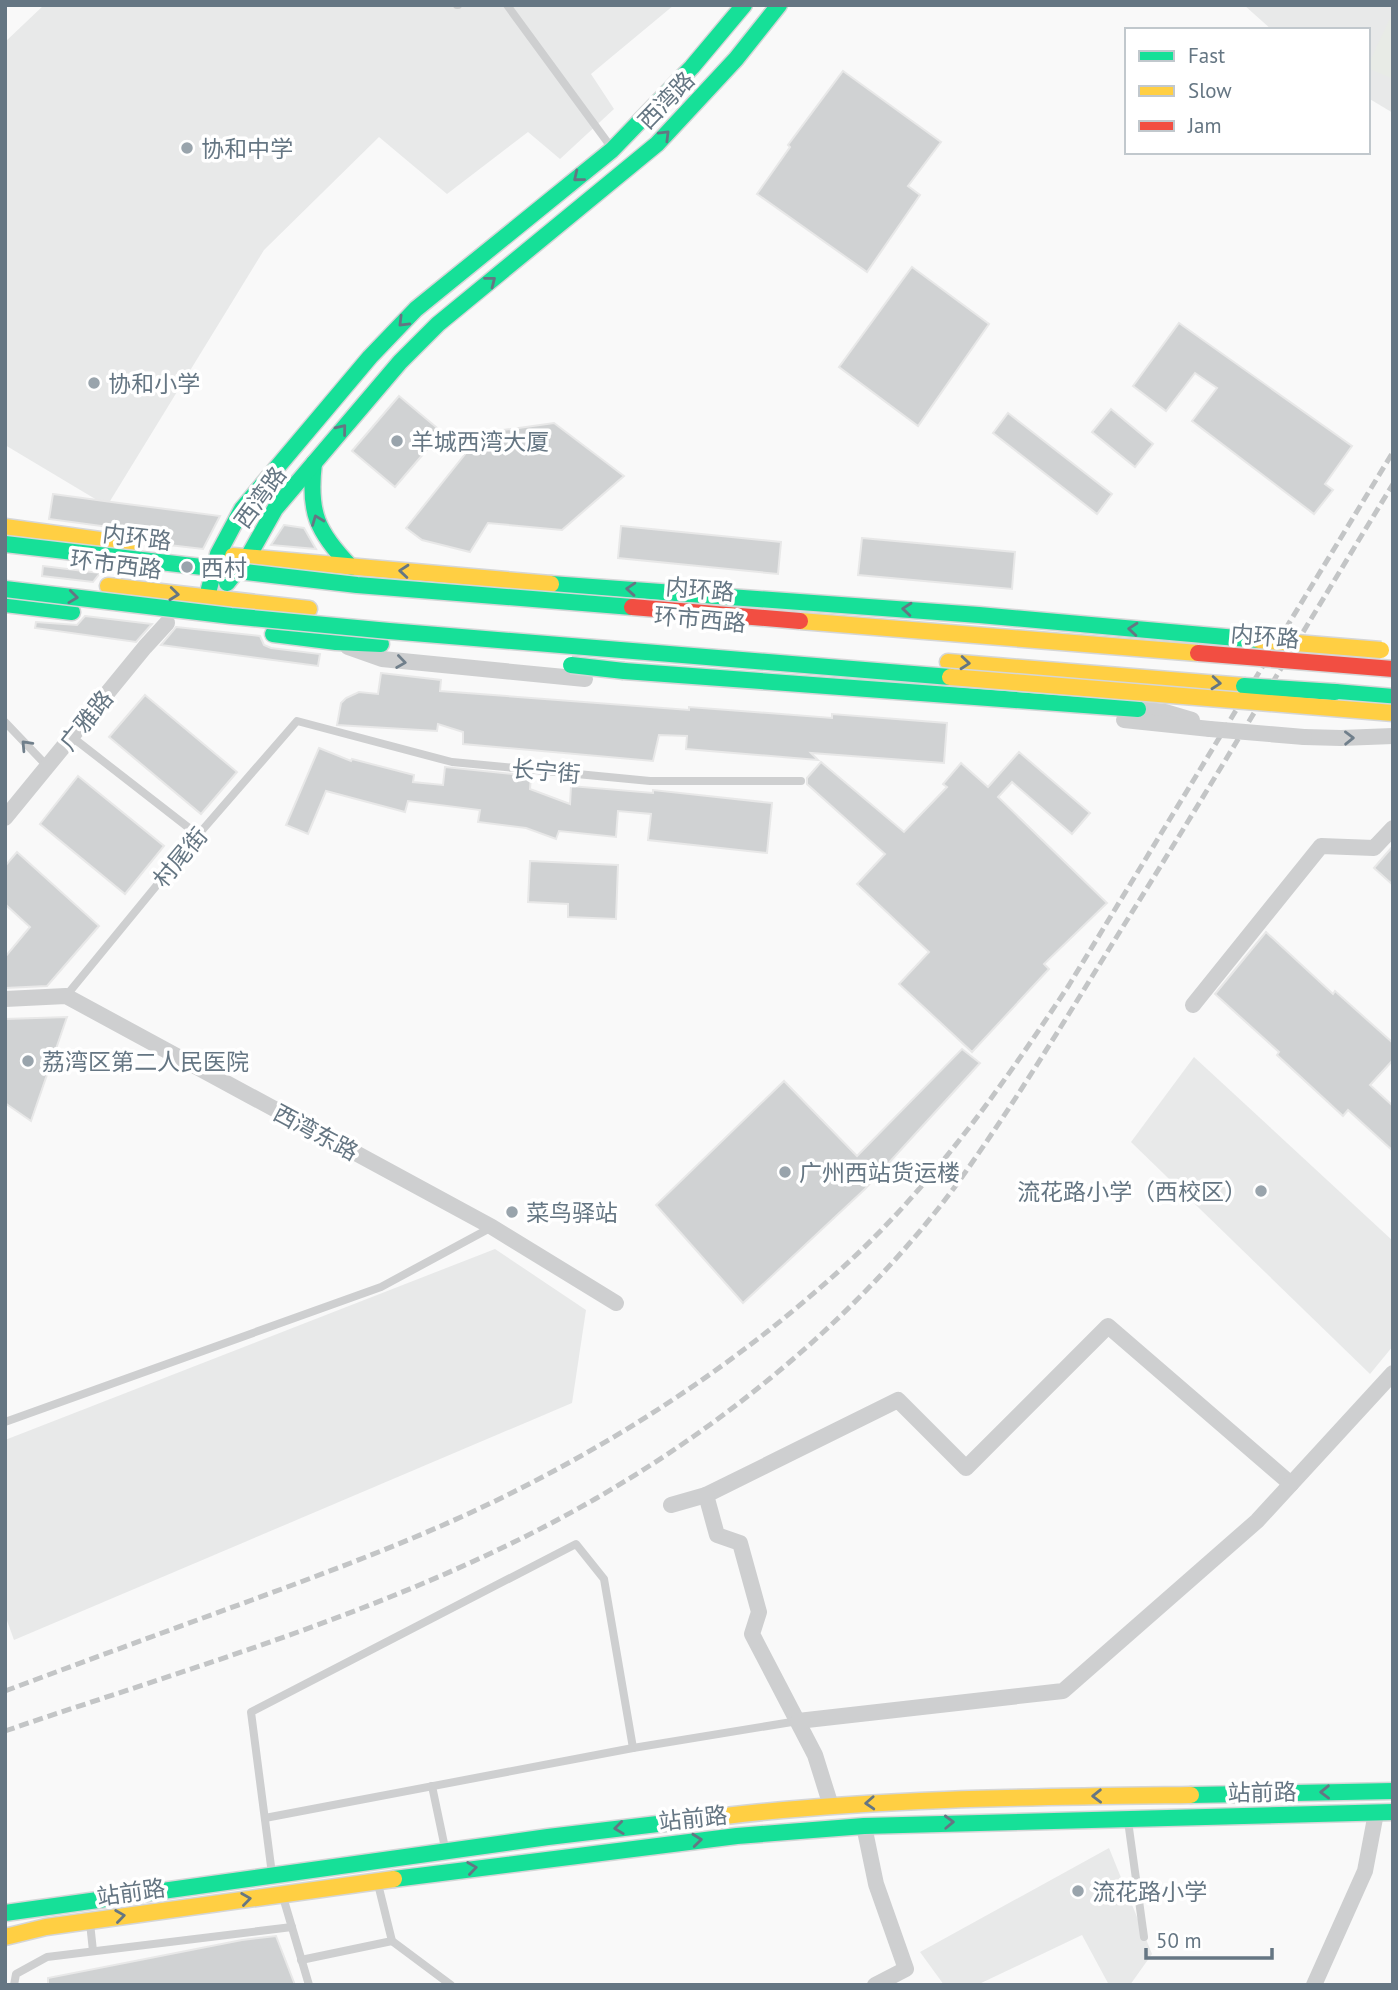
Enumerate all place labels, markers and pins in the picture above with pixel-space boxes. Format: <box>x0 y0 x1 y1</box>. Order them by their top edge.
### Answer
place label: 协和中学 <box>201 134 293 163</box>
marker: 协和中学 <box>179 140 195 156</box>
place label: 协和小学 <box>108 369 200 398</box>
marker: 协和小学 <box>86 375 102 391</box>
place label: 羊城西湾大厦 <box>411 427 549 456</box>
marker: 羊城西湾大厦 <box>389 433 405 449</box>
place label: 西村 <box>201 553 247 582</box>
marker: 西村 <box>179 559 195 575</box>
place label: 荔湾区第二人民医院 <box>42 1047 249 1076</box>
marker: 荔湾区第二人民医院 <box>20 1053 36 1069</box>
place label: 广州西站货运楼 <box>799 1158 960 1187</box>
marker: 广州西站货运楼 <box>777 1164 793 1180</box>
place label: 流花路小学（西校区） <box>1017 1177 1247 1206</box>
marker: 流花路小学（西校区） <box>1253 1183 1269 1199</box>
place label: 菜鸟驿站 <box>526 1198 618 1227</box>
marker: 菜鸟驿站 <box>504 1204 520 1220</box>
place label: 流花路小学 <box>1092 1877 1207 1906</box>
marker: 流花路小学 <box>1070 1883 1086 1899</box>

